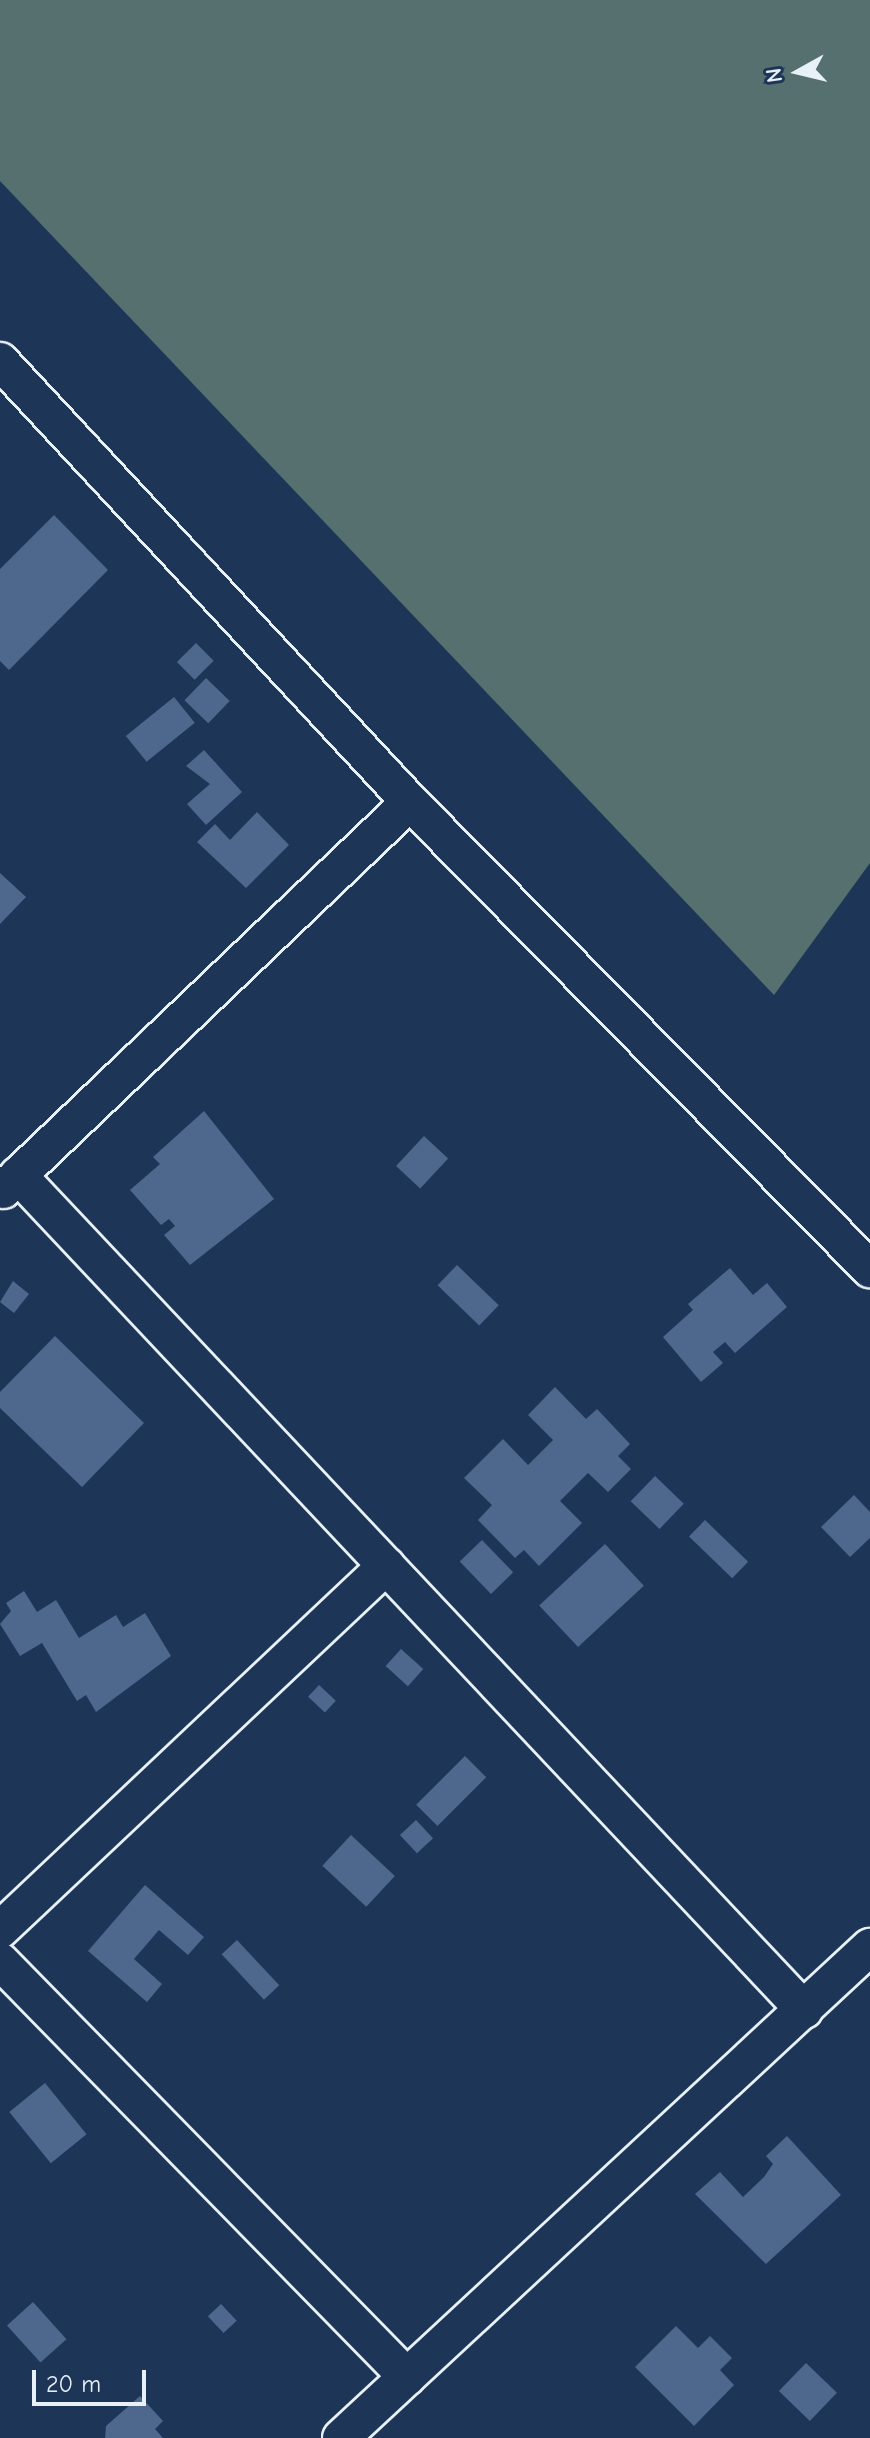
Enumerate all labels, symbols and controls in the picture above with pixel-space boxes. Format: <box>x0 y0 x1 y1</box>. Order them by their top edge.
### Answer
north arrow <box>758 32 838 112</box>
text: N <box>760 66 788 84</box>
scale bar <box>36 2354 150 2404</box>
text: 20 m <box>46 2370 101 2398</box>

